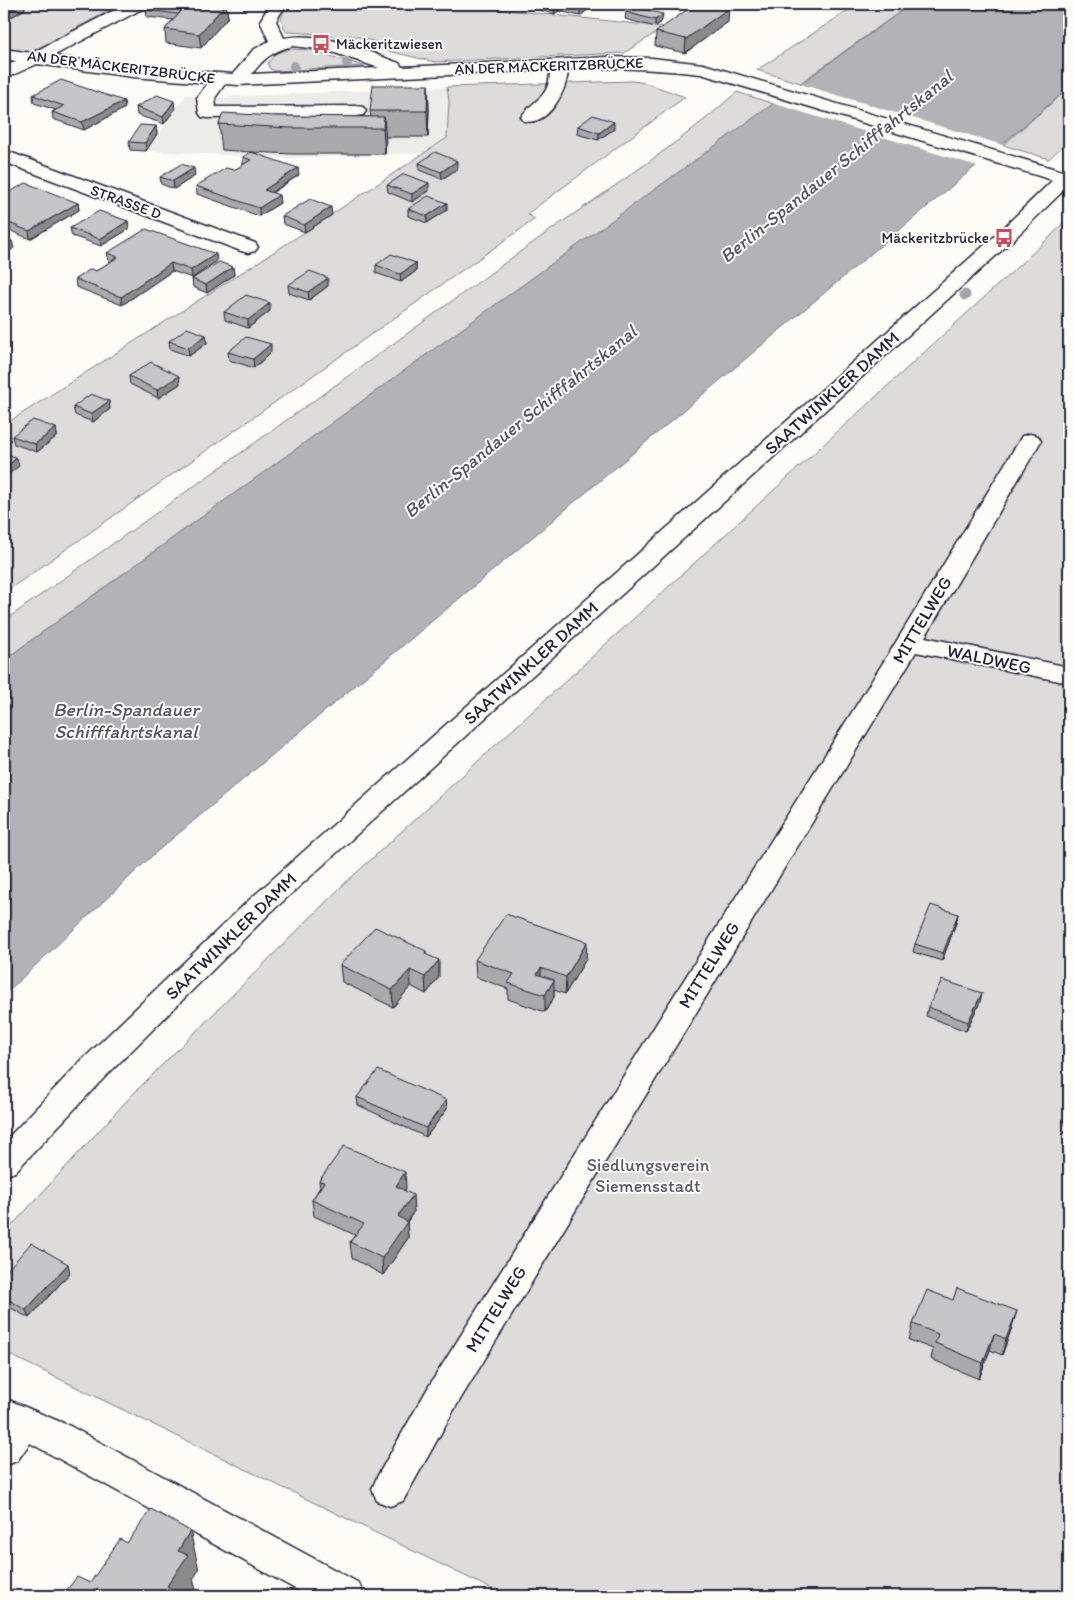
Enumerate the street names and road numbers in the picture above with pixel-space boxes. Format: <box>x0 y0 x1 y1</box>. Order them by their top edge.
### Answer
street label: AN DER MÄCKERITZBRÜCKE <box>26 47 216 87</box>
street label: AN DER MÄCKERITZBRÜCKE <box>454 54 644 78</box>
street label: STRASSE D <box>88 181 164 223</box>
street label: SAATWINKLER DAMM <box>760 327 904 459</box>
street label: MITTELWEG <box>887 572 957 668</box>
street label: SAATWINKLER DAMM <box>459 597 603 729</box>
street label: WALDWEG <box>945 639 1033 679</box>
street label: SAATWINKLER DAMM <box>161 868 301 1004</box>
street label: MITTELWEG <box>674 918 744 1012</box>
street label: MITTELWEG <box>461 1262 531 1356</box>

